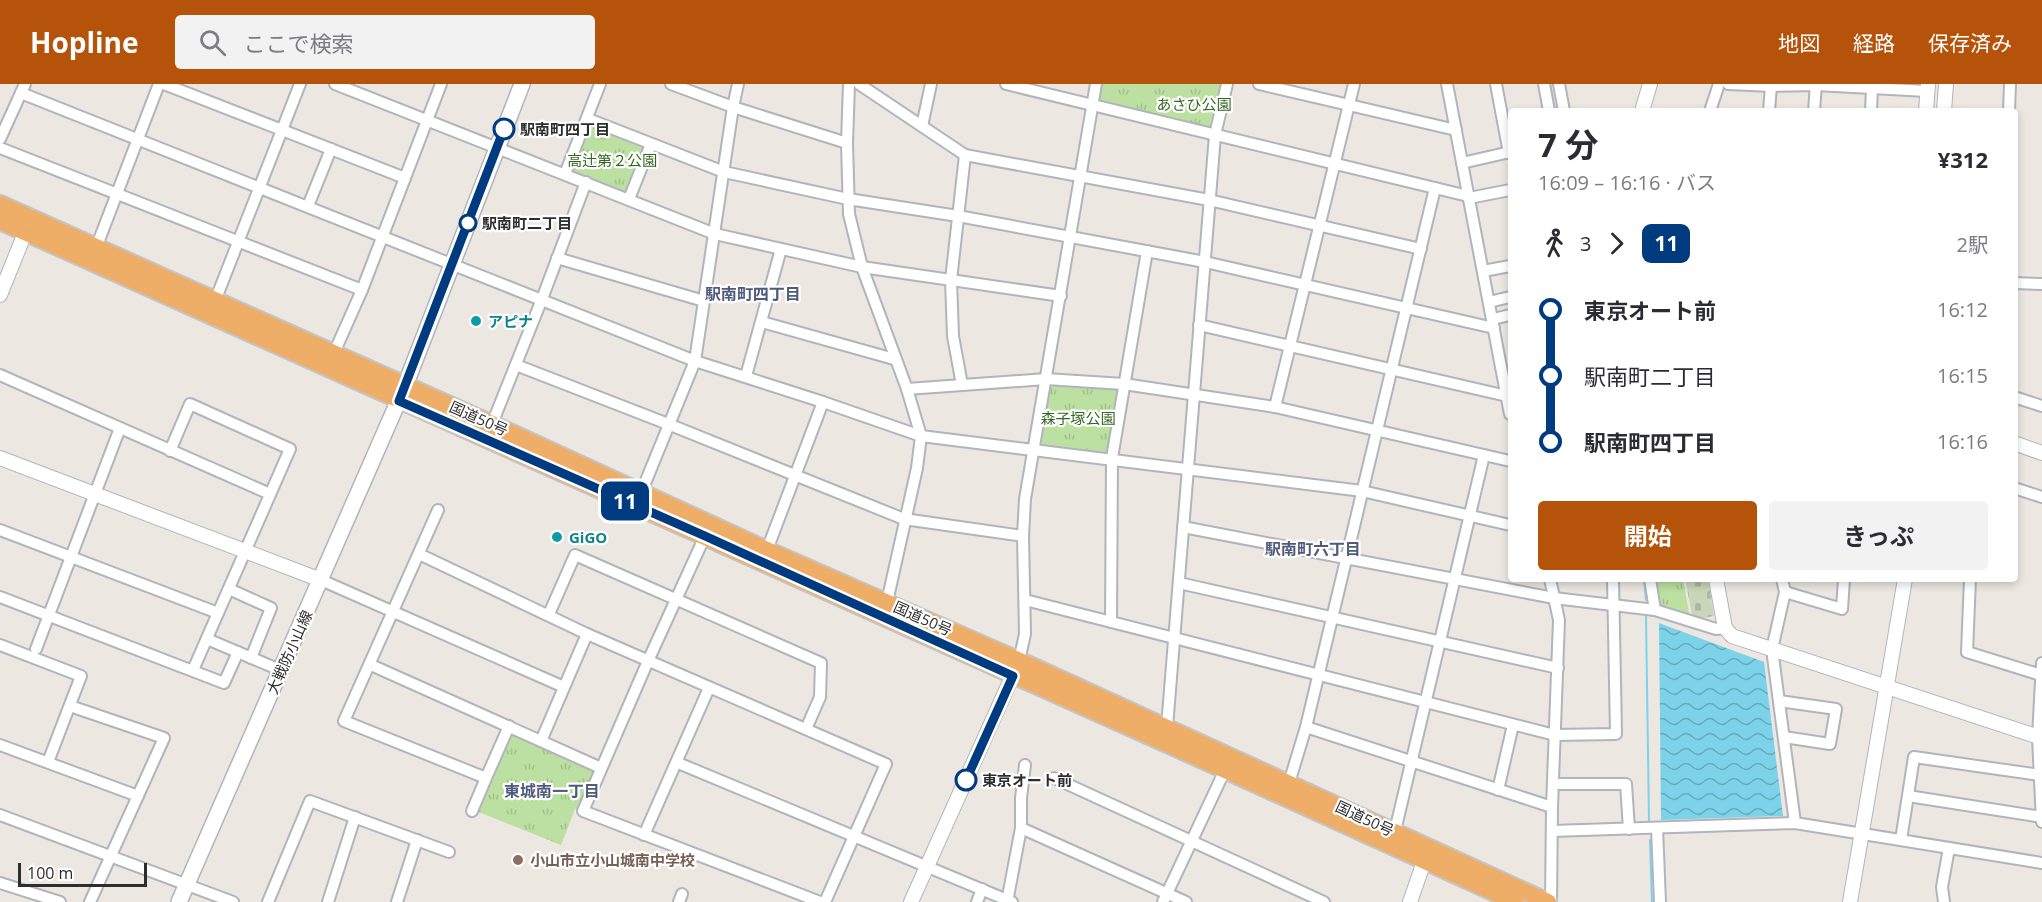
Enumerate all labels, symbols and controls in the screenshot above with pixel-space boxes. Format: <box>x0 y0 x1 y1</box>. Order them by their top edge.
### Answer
search box <box>175 15 595 69</box>
text: Hopline <box>30 23 139 61</box>
icon: search <box>196 26 229 59</box>
text: ここで検索 <box>244 28 354 58</box>
text: 地図 <box>1778 29 1820 57</box>
text: 経路 <box>1853 29 1895 57</box>
text: 保存済み <box>1928 29 2012 57</box>
park label: あさひ公園 <box>1156 94 1232 114</box>
marker: 駅南町四丁目 <box>493 118 515 140</box>
place label: 駅南町四丁目 <box>520 119 610 139</box>
text: 7 分 <box>1538 122 1598 167</box>
text: ¥312 <box>1938 144 1988 174</box>
park label: 高辻第２公園 <box>567 150 657 170</box>
text: 16:09 – 16:16 · バス <box>1538 169 1716 196</box>
place label: 駅南町二丁目 <box>482 213 572 233</box>
marker: 駅南町二丁目 <box>459 214 477 232</box>
icon: walk <box>1538 227 1571 260</box>
icon: forward <box>1600 227 1633 260</box>
text: 11 <box>1654 229 1678 257</box>
text: 3 <box>1580 230 1591 257</box>
text: 2駅 <box>1957 231 1988 258</box>
district label: 駅南町四丁目 <box>705 283 801 305</box>
text: 東京オート前 <box>1584 295 1716 325</box>
text: 16:12 <box>1937 296 1988 323</box>
place label: アピナ <box>488 311 533 331</box>
marker: アピナ <box>469 314 483 328</box>
text: 駅南町二丁目 <box>1584 361 1716 391</box>
text: 16:15 <box>1937 362 1988 389</box>
street label: 国道50号 <box>447 396 511 440</box>
park label: 森子塚公園 <box>1040 408 1116 428</box>
text: 駅南町四丁目 <box>1584 427 1716 457</box>
text: 16:16 <box>1937 428 1988 455</box>
line badge: 11 <box>598 482 652 520</box>
text: 11 <box>613 487 637 515</box>
button: 開始 <box>1538 501 1757 570</box>
button: きっぷ <box>1769 501 1988 570</box>
place label: GiGO <box>569 527 607 547</box>
marker: GiGO <box>550 530 564 544</box>
district label: 駅南町六丁目 <box>1265 538 1361 560</box>
street label: 国道50号 <box>891 596 955 640</box>
street label: 大戦防小山線 <box>262 607 316 697</box>
marker: 東京オート前 <box>955 769 977 791</box>
place label: 東京オート前 <box>982 770 1072 790</box>
district label: 東城南一丁目 <box>504 780 600 802</box>
street label: 国道50号 <box>1333 796 1397 840</box>
place label: 小山市立小山城南中学校 <box>530 850 695 870</box>
marker: 小山市立小山城南中学校 <box>511 853 525 867</box>
scale bar <box>18 860 147 888</box>
text: 100 m <box>27 862 73 884</box>

